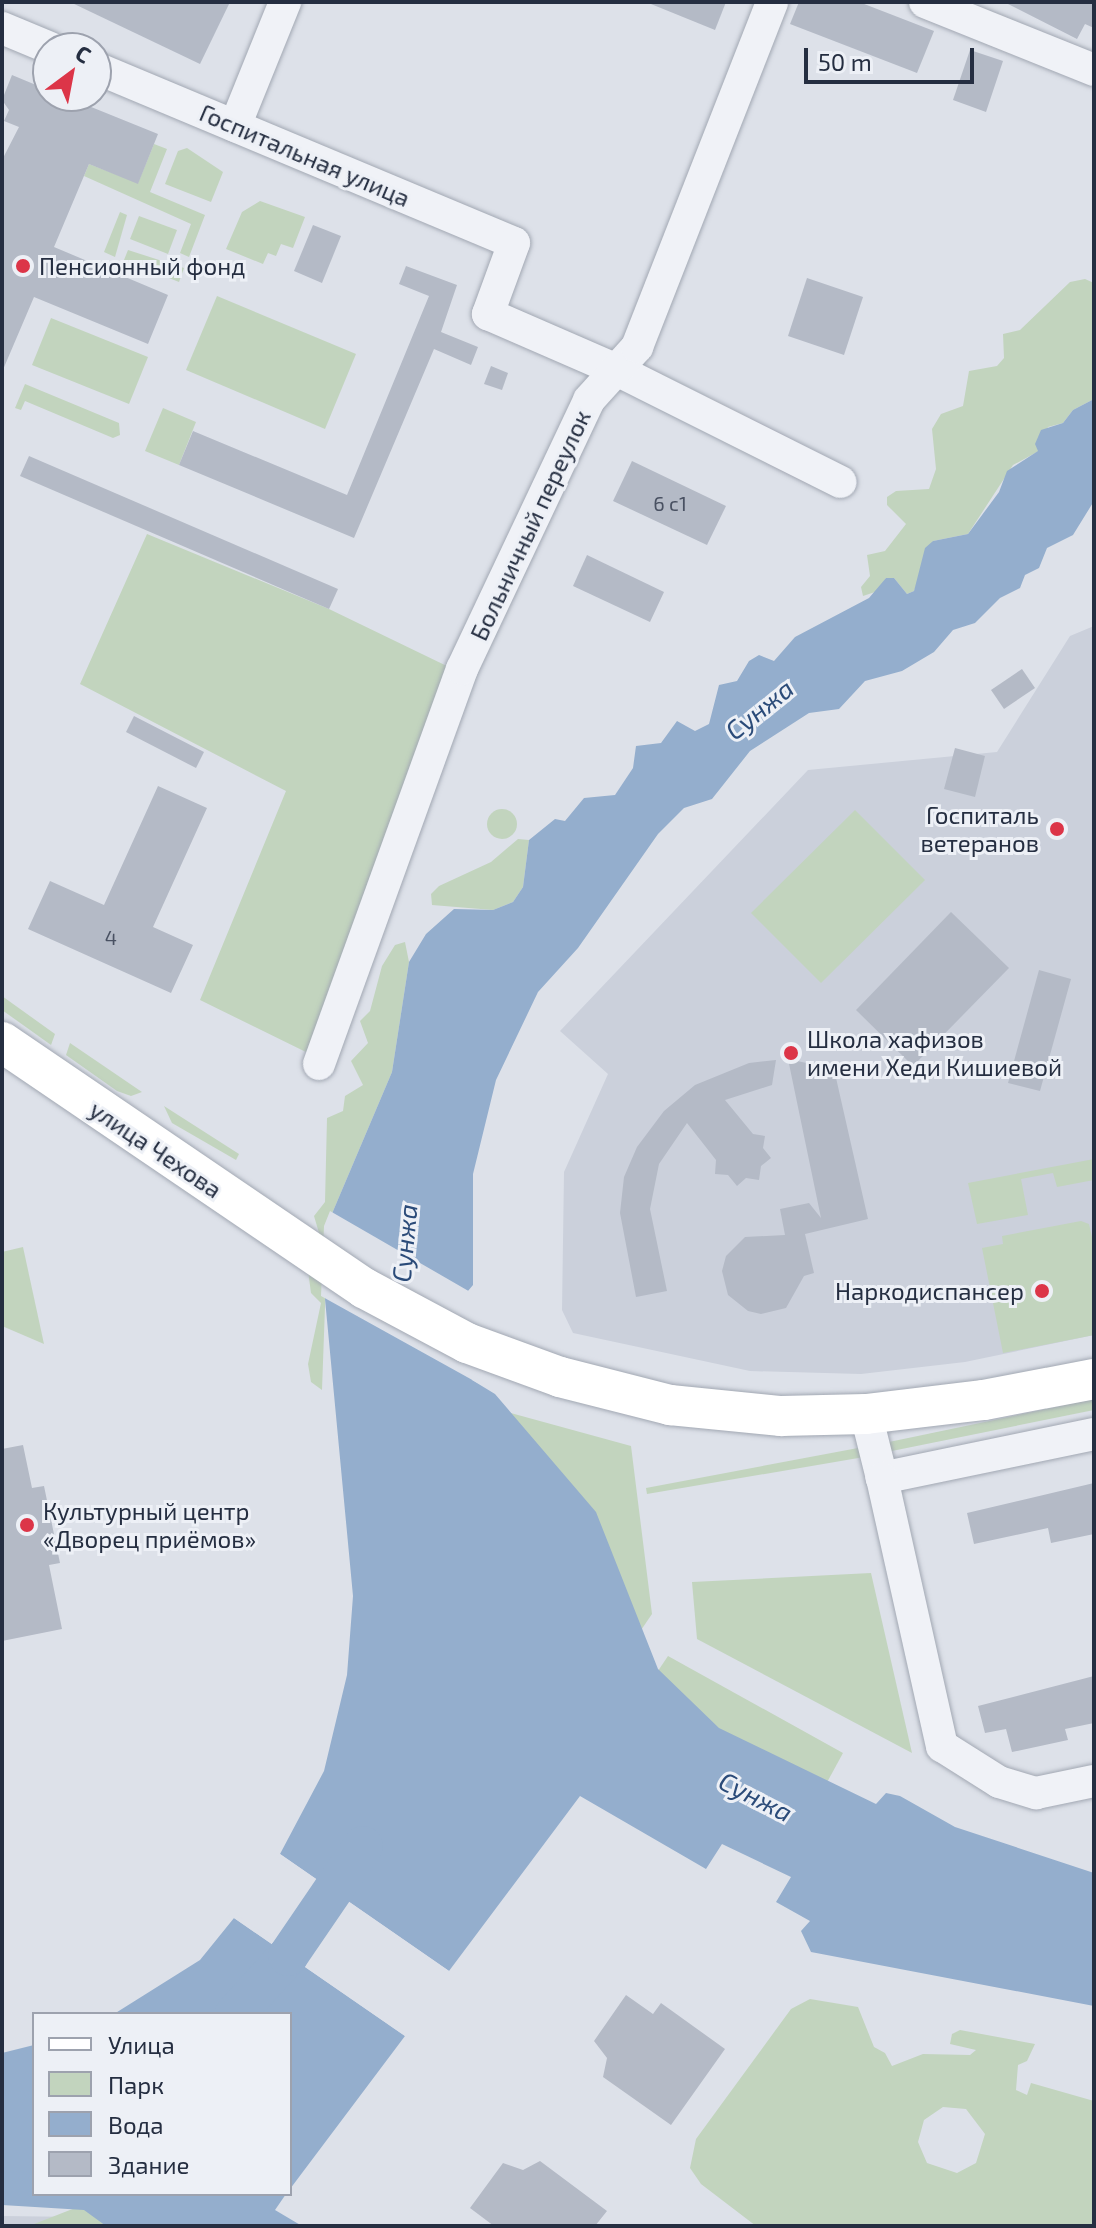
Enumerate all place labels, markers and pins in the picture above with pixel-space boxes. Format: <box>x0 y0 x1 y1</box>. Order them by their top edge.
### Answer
place label: Пенсионный фонд <box>39 252 245 280</box>
marker: Пенсионный фонд <box>14 257 32 275</box>
place label: Госпиталь ветеранов <box>921 801 1039 857</box>
marker: Госпиталь ветеранов <box>1046 818 1068 840</box>
place label: Школа хафизов имени Хеди Кишиевой <box>807 1025 1062 1081</box>
marker: Школа хафизов имени Хеди Кишиевой <box>782 1044 800 1062</box>
place label: Наркодиспансер <box>835 1277 1024 1305</box>
marker: Наркодиспансер <box>1031 1280 1053 1302</box>
place label: Культурный центр «Дворец приёмов» <box>43 1497 256 1553</box>
marker: Культурный центр «Дворец приёмов» <box>18 1516 36 1534</box>

